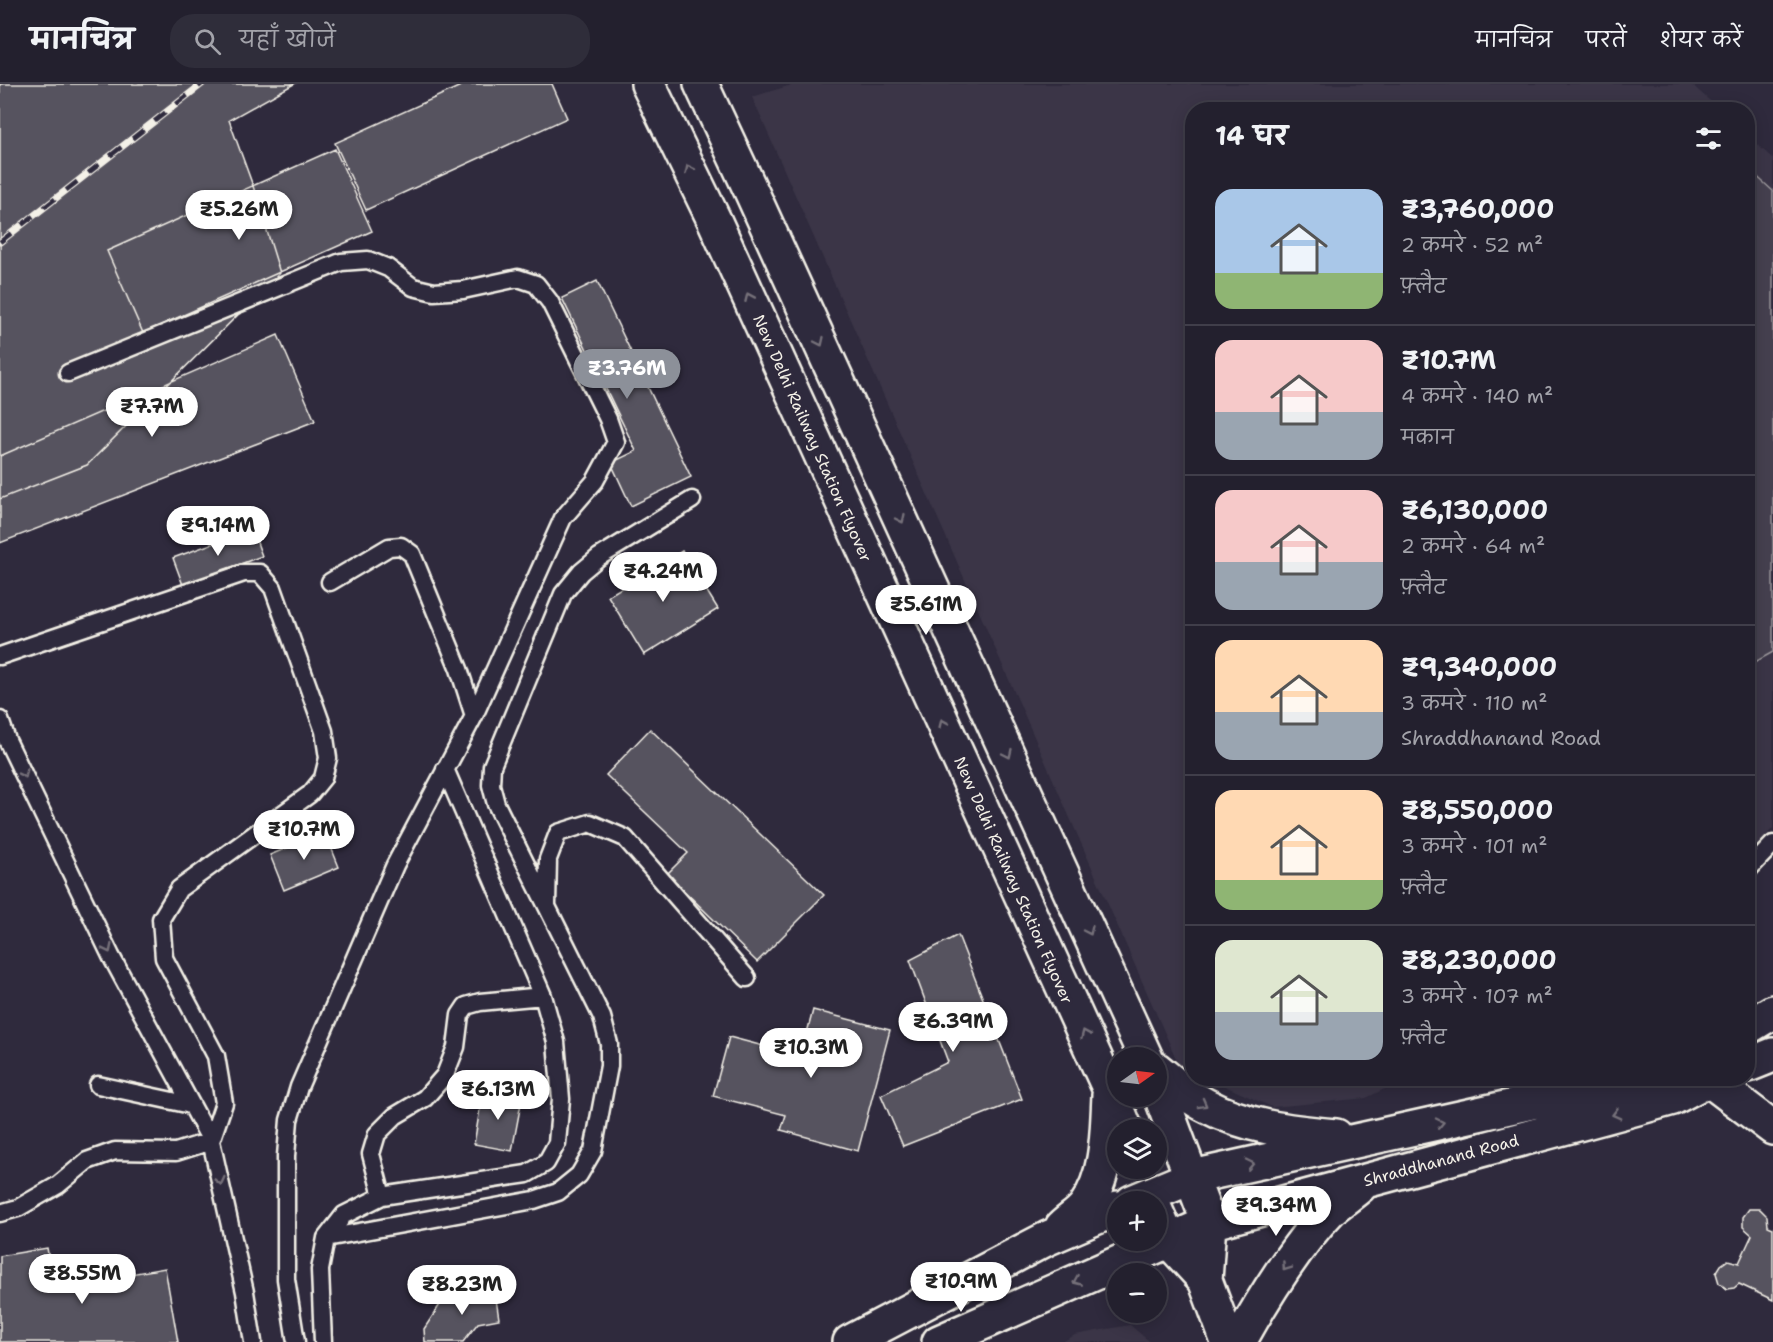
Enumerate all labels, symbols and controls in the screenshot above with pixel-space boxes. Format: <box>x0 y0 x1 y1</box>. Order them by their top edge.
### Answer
search box <box>170 14 590 68</box>
text: मानचित्र <box>30 20 134 58</box>
icon: search <box>191 25 224 58</box>
text: यहाँ खोजें <box>239 25 336 54</box>
text: मानचित्र <box>1475 26 1552 54</box>
text: परतें <box>1585 26 1627 54</box>
text: शेयर करें <box>1660 26 1743 54</box>
text: 14 घर <box>1215 118 1288 153</box>
icon: filters <box>1692 122 1725 155</box>
one-way arrow <box>685 165 697 176</box>
pin: ₹5.26M <box>190 190 288 241</box>
text: ₹3,760,000 <box>1401 191 1554 226</box>
text: ₹5.26M <box>199 196 279 222</box>
icon: home <box>1263 213 1335 285</box>
text: 2 कमरे · 52 m² <box>1401 232 1543 258</box>
text: फ़्लैट <box>1401 273 1447 299</box>
one-way arrow <box>744 293 756 304</box>
street label: New Delhi Railway Station Flyover <box>748 311 877 565</box>
one-way arrow <box>813 335 825 346</box>
text: ₹10.7M <box>1401 342 1496 377</box>
pin: ₹3.76M <box>578 349 676 400</box>
text: ₹3.76M <box>587 355 667 381</box>
icon: home <box>1263 364 1335 436</box>
text: 4 कमरे · 140 m² <box>1401 383 1553 409</box>
pin: ₹7.7M <box>110 387 194 438</box>
text: ₹7.7M <box>120 393 184 419</box>
text: मकान <box>1401 424 1454 450</box>
text: ₹6,130,000 <box>1401 492 1548 527</box>
pin: ₹9.14M <box>169 506 267 557</box>
text: ₹9.14M <box>181 512 255 538</box>
one-way arrow <box>894 513 906 524</box>
icon: home <box>1263 514 1335 586</box>
text: 2 कमरे · 64 m² <box>1401 533 1545 559</box>
pin: ₹4.24M <box>614 552 712 603</box>
text: ₹4.24M <box>623 558 703 584</box>
text: फ़्लैट <box>1401 574 1447 600</box>
pin: ₹5.61M <box>877 585 975 636</box>
text: ₹5.61M <box>889 591 963 617</box>
text: ₹9,340,000 <box>1401 649 1557 684</box>
icon: home <box>1263 664 1335 736</box>
text: 3 कमरे · 110 m² <box>1401 690 1547 716</box>
one-way arrow <box>938 719 950 730</box>
text: Shraddhanand Road <box>1401 725 1601 751</box>
one-way arrow <box>1001 747 1013 758</box>
street label: New Delhi Railway Station Flyover <box>949 753 1078 1007</box>
one-way arrow <box>16 767 28 778</box>
text: ₹8,550,000 <box>1401 792 1553 827</box>
pin: ₹10.7M <box>255 810 353 861</box>
icon: home <box>1263 814 1335 886</box>
text: ₹10.7M <box>267 816 341 842</box>
text: 3 कमरे · 101 m² <box>1401 833 1548 859</box>
text: फ़्लैट <box>1401 874 1447 900</box>
one-way arrow <box>1082 925 1094 936</box>
text: ₹8,230,000 <box>1401 942 1557 977</box>
one-way arrow <box>101 943 113 954</box>
icon: home <box>1263 964 1335 1036</box>
text: 3 कमरे · 107 m² <box>1401 983 1553 1009</box>
pin: ₹6.39M <box>904 1002 1002 1053</box>
text: ₹6.39M <box>913 1008 993 1034</box>
text: फ़्लैट <box>1401 1024 1447 1050</box>
pin: ₹10.3M <box>762 1028 860 1079</box>
one-way arrow <box>1080 1030 1092 1041</box>
text: ₹10.3M <box>773 1034 849 1060</box>
north arrow <box>1107 1047 1167 1107</box>
map controls <box>1107 1047 1167 1323</box>
pin: ₹6.13M <box>449 1070 547 1121</box>
text: ₹6.13M <box>461 1076 535 1102</box>
one-way arrow <box>1197 1097 1208 1108</box>
one-way arrow <box>1611 1107 1622 1119</box>
one-way arrow <box>1435 1118 1445 1131</box>
button: layers <box>1107 1119 1167 1179</box>
street label: Shraddhanand Road <box>1361 1130 1521 1191</box>
one-way arrow <box>1244 1159 1254 1172</box>
one-way arrow <box>212 1176 225 1186</box>
pin: ₹9.34M <box>1227 1186 1325 1237</box>
button: + <box>1107 1191 1167 1251</box>
text: ₹9.34M <box>1235 1192 1317 1218</box>
pin: ₹8.55M <box>33 1254 131 1305</box>
text: ₹8.55M <box>43 1260 121 1286</box>
one-way arrow <box>1282 1261 1293 1272</box>
pin: ₹10.9M <box>912 1262 1010 1313</box>
button: − <box>1107 1263 1167 1323</box>
pin: ₹8.23M <box>413 1265 511 1316</box>
text: ₹10.9M <box>924 1268 998 1294</box>
text: ₹8.23M <box>421 1271 503 1297</box>
one-way arrow <box>1073 1274 1084 1286</box>

